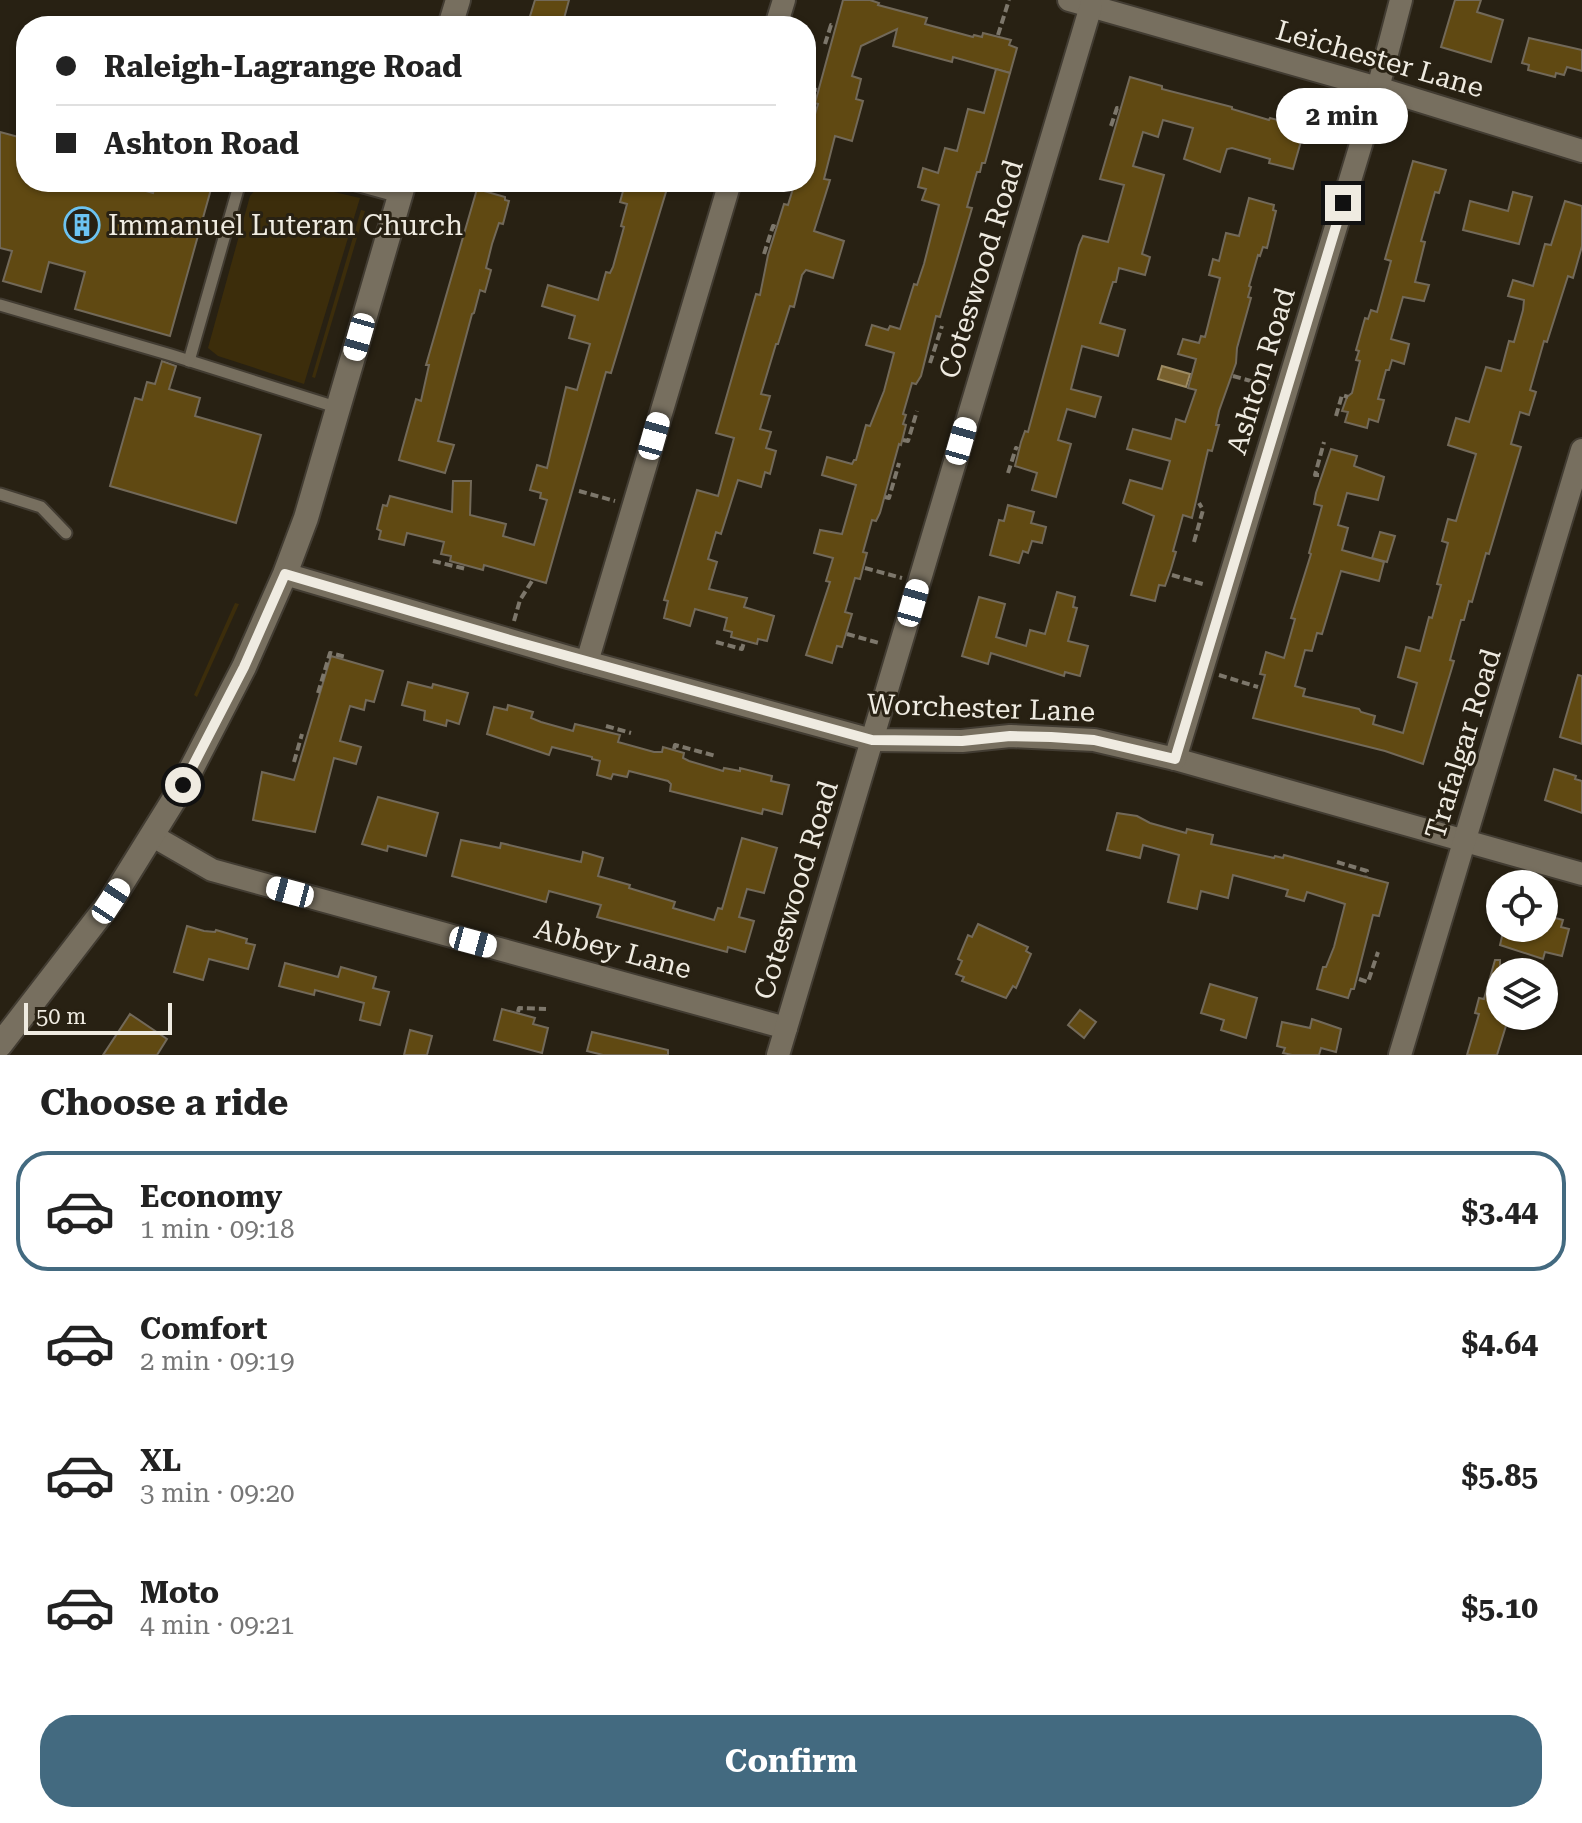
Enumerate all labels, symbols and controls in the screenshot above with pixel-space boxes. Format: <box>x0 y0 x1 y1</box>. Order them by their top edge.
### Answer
street label: Leichester Lane <box>1272 14 1488 104</box>
text: Raleigh-Lagrange Road <box>104 49 462 84</box>
callout: 2 min <box>1277 87 1409 143</box>
text: 2 min <box>1306 101 1378 131</box>
text: Ashton Road <box>104 126 299 161</box>
street label: Coteswood Road <box>932 156 1030 382</box>
route end <box>1325 185 1361 221</box>
building icon: Immanuel Luteran Church <box>63 206 101 244</box>
place label: Immanuel Luteran Church <box>108 209 463 242</box>
street label: Ashton Road <box>1220 284 1302 458</box>
car <box>341 311 377 363</box>
car <box>636 410 672 462</box>
car <box>943 415 979 467</box>
car <box>895 577 931 629</box>
street label: Trafalgar Road <box>1418 645 1508 843</box>
street label: Worchester Lane <box>866 688 1096 728</box>
route start <box>165 767 201 803</box>
street label: Coteswood Road <box>747 777 845 1003</box>
map controls <box>1486 870 1558 1030</box>
button: locate <box>1486 870 1558 942</box>
car <box>88 874 134 928</box>
car <box>264 874 316 910</box>
street label: Abbey Lane <box>531 912 695 986</box>
car <box>447 924 499 960</box>
button: layers <box>1486 958 1558 1030</box>
scale bar <box>24 999 172 1035</box>
text: 50 m <box>36 1004 86 1029</box>
text: Choose a ride <box>40 1082 288 1124</box>
icon: car <box>44 1175 116 1247</box>
text: Economy <box>140 1179 282 1214</box>
text: $3.44 <box>1461 1194 1538 1229</box>
text: 1 min · 09:18 <box>140 1214 295 1244</box>
icon: car <box>44 1307 116 1379</box>
text: Comfort <box>140 1311 267 1346</box>
text: $4.64 <box>1461 1326 1538 1361</box>
text: 2 min · 09:19 <box>140 1346 295 1376</box>
icon: car <box>44 1439 116 1511</box>
text: XL <box>140 1443 181 1478</box>
text: $5.85 <box>1461 1458 1538 1493</box>
text: 3 min · 09:20 <box>140 1478 295 1508</box>
icon: car <box>44 1571 116 1643</box>
text: Moto <box>140 1575 219 1610</box>
text: $5.10 <box>1461 1590 1538 1625</box>
text: 4 min · 09:21 <box>140 1610 295 1640</box>
button: Confirm <box>40 1715 1542 1807</box>

